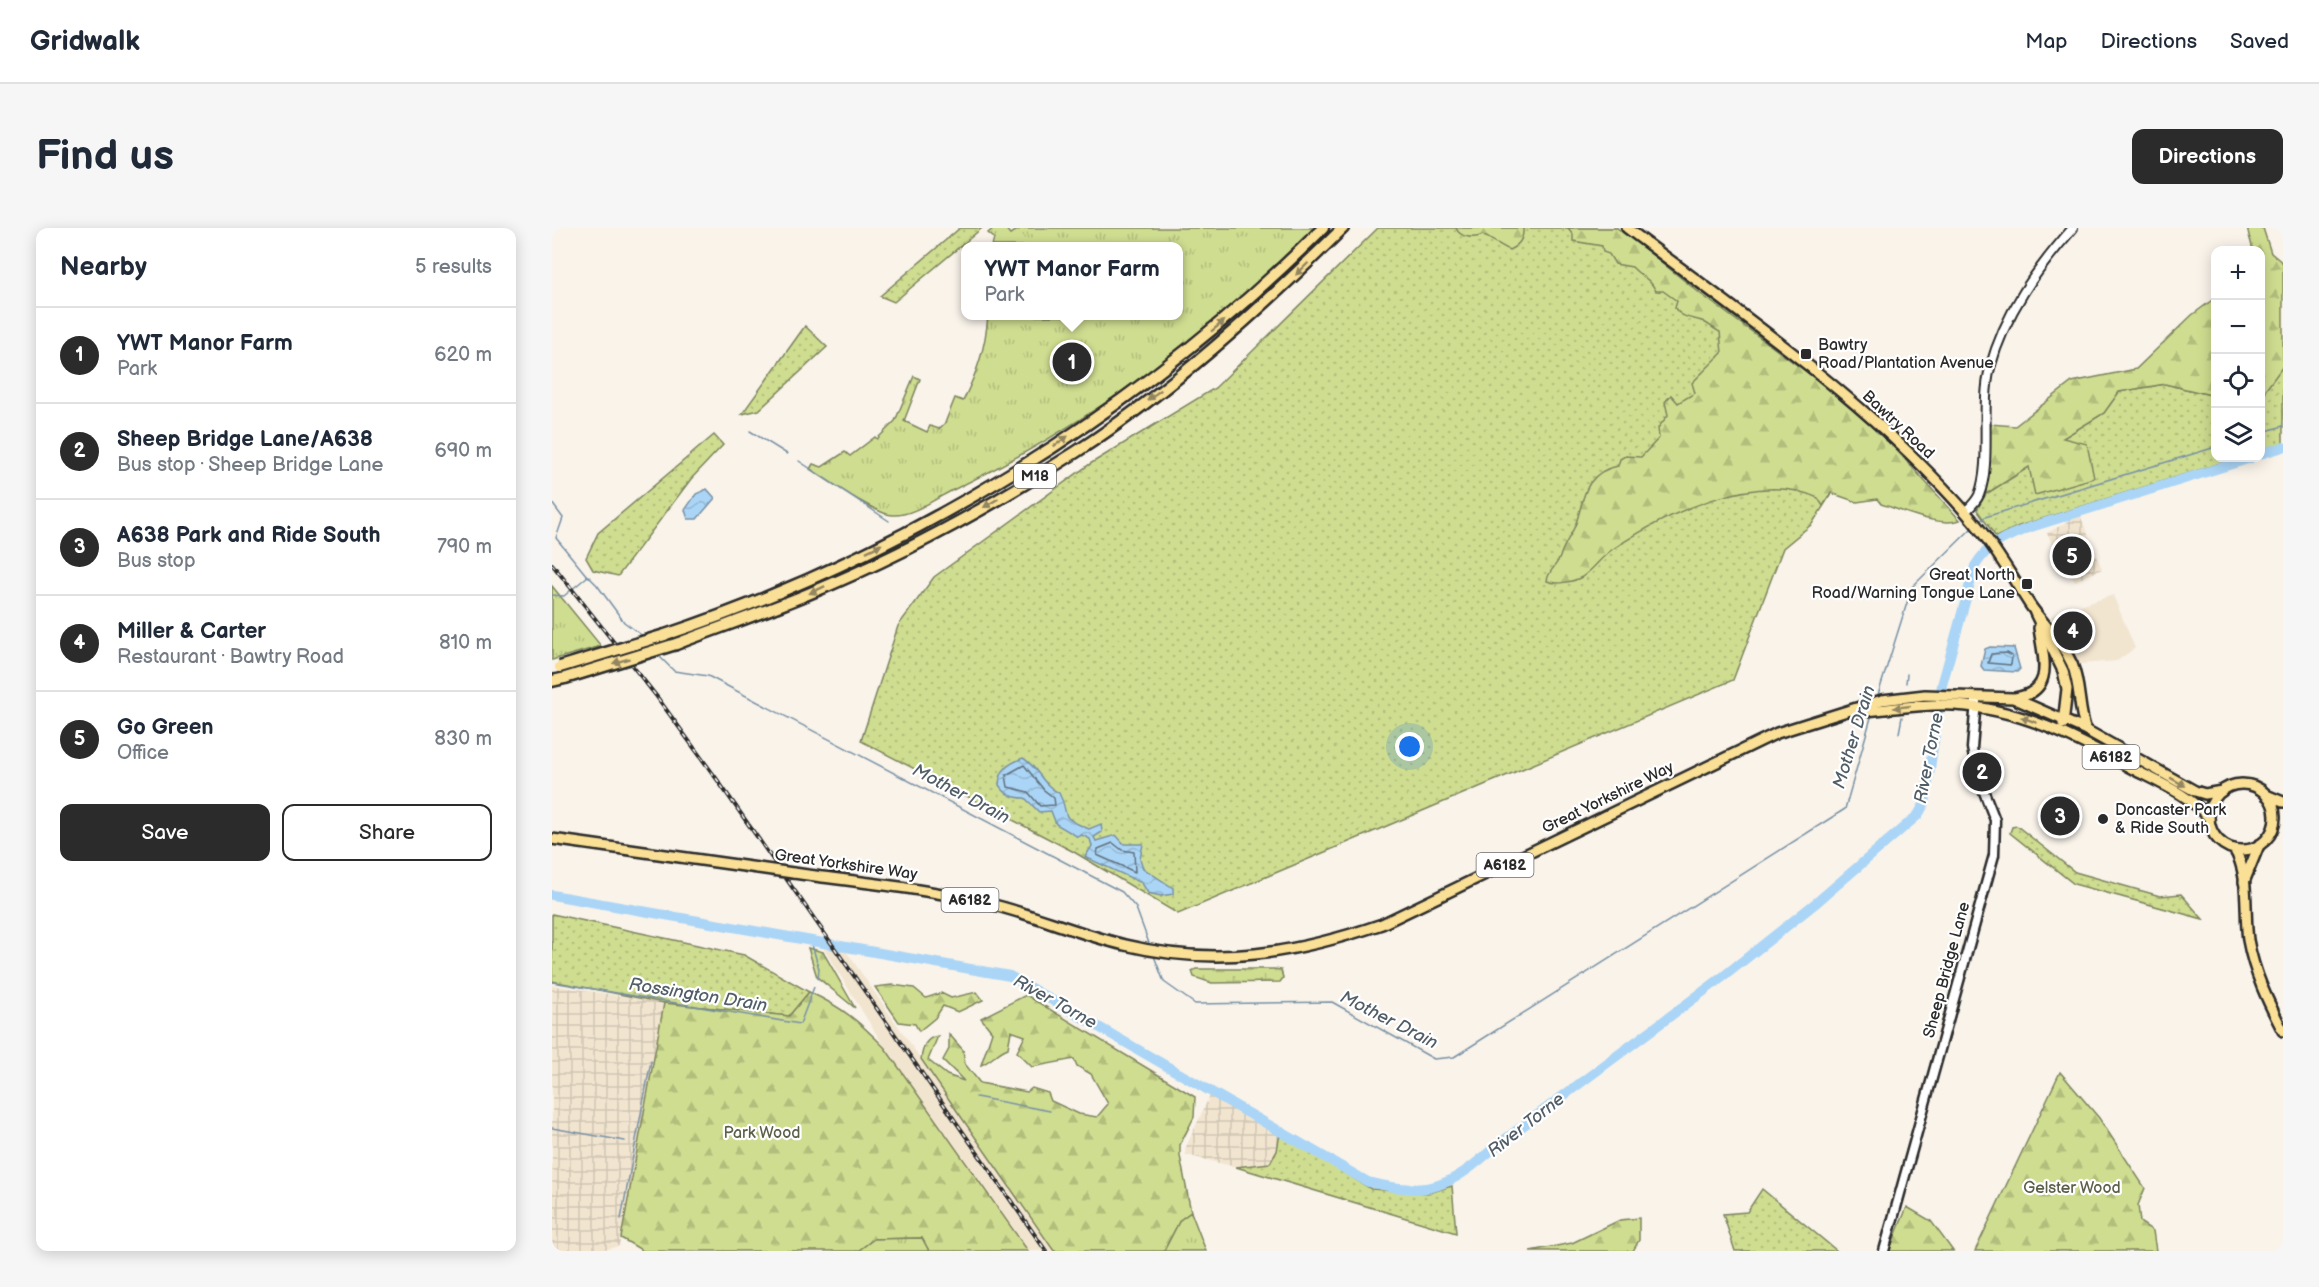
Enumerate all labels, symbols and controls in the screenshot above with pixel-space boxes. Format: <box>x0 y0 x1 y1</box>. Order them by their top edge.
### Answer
text: Gridwalk <box>30 25 140 58</box>
text: Map <box>2025 29 2068 54</box>
text: Directions <box>2101 29 2197 54</box>
text: Saved <box>2230 29 2289 54</box>
button: Directions <box>2132 129 2283 184</box>
text: Find us <box>36 131 174 182</box>
popup <box>961 242 1183 320</box>
map controls <box>2211 246 2265 462</box>
button: + <box>2211 246 2265 300</box>
text: Nearby <box>60 252 147 283</box>
text: 5 results <box>415 255 492 279</box>
text: YWT Manor Farm <box>984 256 1160 283</box>
one-way arrow <box>1294 262 1309 276</box>
text: Park <box>984 283 1024 307</box>
button: − <box>2211 300 2265 354</box>
one-way arrow <box>1210 319 1226 332</box>
text: YWT Manor Farm <box>117 330 293 357</box>
place label: Bawtry Road/Plantation Avenue <box>1818 336 1994 373</box>
pin: 1 <box>1052 340 1092 384</box>
text: 1 <box>75 343 84 367</box>
text: 620 m <box>434 343 492 367</box>
marker: Bawtry Road/Plantation Avenue <box>1799 347 1813 361</box>
button: locate <box>2211 354 2265 408</box>
text: Park <box>117 357 157 381</box>
street label: Bawtry Road <box>1858 387 1938 463</box>
one-way arrow <box>1146 389 1161 401</box>
button: layers <box>2211 408 2265 462</box>
text: Sheep Bridge Lane/A638 <box>117 426 373 453</box>
one-way arrow <box>1053 436 1069 447</box>
text: 2 <box>74 439 85 463</box>
text: 690 m <box>435 439 492 463</box>
text: Bus stop · Sheep Bridge Lane <box>117 453 383 477</box>
road number: M18 <box>1014 464 1056 488</box>
one-way arrow <box>982 498 999 508</box>
text: A638 Park and Ride South <box>117 522 381 549</box>
pin: 5 <box>2052 534 2092 578</box>
text: 3 <box>74 535 85 559</box>
text: 790 m <box>437 535 492 559</box>
one-way arrow <box>865 543 882 553</box>
text: Bus stop <box>117 549 196 573</box>
place label: Great North Road/Warning Tongue Lane <box>1811 566 2016 603</box>
marker: Great North Road/Warning Tongue Lane <box>2020 577 2034 591</box>
one-way arrow <box>807 585 825 595</box>
pin: 4 <box>2054 608 2092 654</box>
text: Miller & Carter <box>117 618 266 645</box>
text: 4 <box>74 631 85 655</box>
text: 810 m <box>439 631 492 655</box>
text: Restaurant · Bawtry Road <box>117 645 344 669</box>
one-way arrow <box>612 657 630 666</box>
water label: Mother Drain <box>1828 683 1880 791</box>
one-way arrow <box>1893 702 1912 712</box>
water label: River Torne <box>1910 711 1948 805</box>
text: Go Green <box>117 714 214 741</box>
one-way arrow <box>2020 715 2038 725</box>
text: 5 <box>74 727 85 751</box>
text: 830 m <box>434 727 492 751</box>
your location <box>1395 732 1424 761</box>
text: Office <box>117 741 169 765</box>
road number: A6182 <box>2082 745 2140 769</box>
pin: 2 <box>1962 750 2002 794</box>
street label: Great Yorkshire Way <box>1539 758 1678 838</box>
water label: Mother Drain <box>909 760 1013 828</box>
one-way arrow <box>2169 777 2186 787</box>
pin: 3 <box>2040 794 2080 838</box>
place label: Doncaster Park & Ride South <box>2115 801 2226 838</box>
button: Save <box>60 804 270 861</box>
button: Share <box>282 804 492 861</box>
marker: Doncaster Park & Ride South <box>2096 812 2110 826</box>
street label: Great Yorkshire Way <box>773 846 919 885</box>
road number: A6182 <box>1476 853 1534 877</box>
road number: A6182 <box>942 888 998 912</box>
street label: Sheep Bridge Lane <box>1920 899 1974 1040</box>
water label: River Torne <box>1010 971 1100 1033</box>
water label: Rossington Drain <box>627 974 769 1016</box>
water label: Mother Drain <box>1337 986 1441 1054</box>
water label: River Torne <box>1483 1088 1569 1162</box>
park label: Park Wood <box>724 1124 800 1143</box>
park label: Gelster Wood <box>2023 1179 2121 1198</box>

